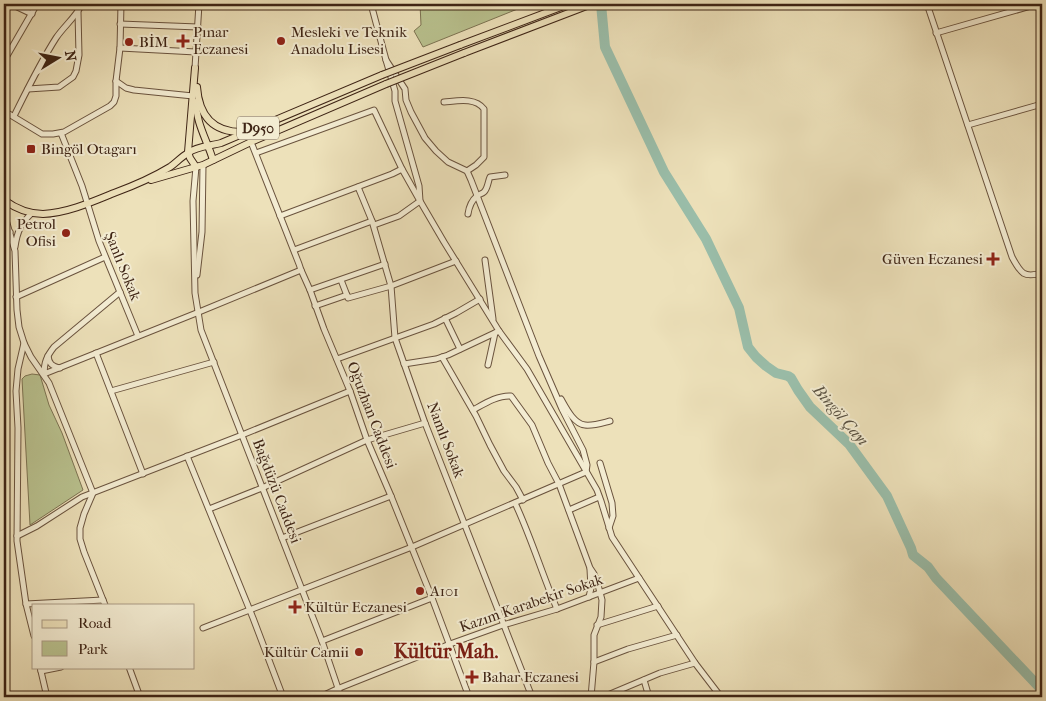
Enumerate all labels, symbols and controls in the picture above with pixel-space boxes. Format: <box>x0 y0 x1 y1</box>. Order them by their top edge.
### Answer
place label: Pınar Eczanesi <box>193 23 249 58</box>
place label: Mesleki ve Teknik Anadolu Lisesi <box>290 23 407 58</box>
north arrow <box>32 32 82 82</box>
place label: BİM <box>139 33 169 51</box>
marker: Pınar Eczanesi <box>177 35 189 47</box>
marker: Mesleki ve Teknik Anadolu Lisesi <box>275 35 287 47</box>
marker: BİM <box>123 36 135 48</box>
text: N <box>61 49 80 63</box>
road number: D950 <box>237 116 279 140</box>
place label: Bingöl Otagarı <box>41 140 137 158</box>
marker: Bingöl Otagarı <box>25 143 37 155</box>
place label: Petrol Ofisi <box>17 215 57 250</box>
marker: Petrol Ofisi <box>60 227 72 239</box>
street label: Şanlı Sokak <box>101 229 145 303</box>
place label: Güven Eczanesi <box>882 250 984 268</box>
marker: Güven Eczanesi <box>987 253 999 265</box>
street label: Oğuzhan Caddesi <box>343 359 401 472</box>
water label: Bingöl Çayı <box>809 380 873 450</box>
street label: Namlı Sokak <box>423 399 469 481</box>
street label: Bağdüzü Caddesi <box>249 436 305 546</box>
street label: Kazım Karabekir Sokak <box>457 570 605 636</box>
place label: A101 <box>429 582 459 600</box>
marker: A101 <box>414 585 426 597</box>
place label: Kültür Eczanesi <box>305 598 408 616</box>
marker: Kültür Eczanesi <box>289 601 301 613</box>
legend <box>32 604 195 668</box>
text: Road <box>78 614 112 632</box>
text: Park <box>78 640 108 658</box>
district label: Kültür Mah. <box>394 640 499 663</box>
place label: Kültür Camii <box>264 643 350 661</box>
marker: Kültür Camii <box>353 646 365 658</box>
place label: Bahar Eczanesi <box>482 668 580 686</box>
marker: Bahar Eczanesi <box>466 671 478 683</box>

